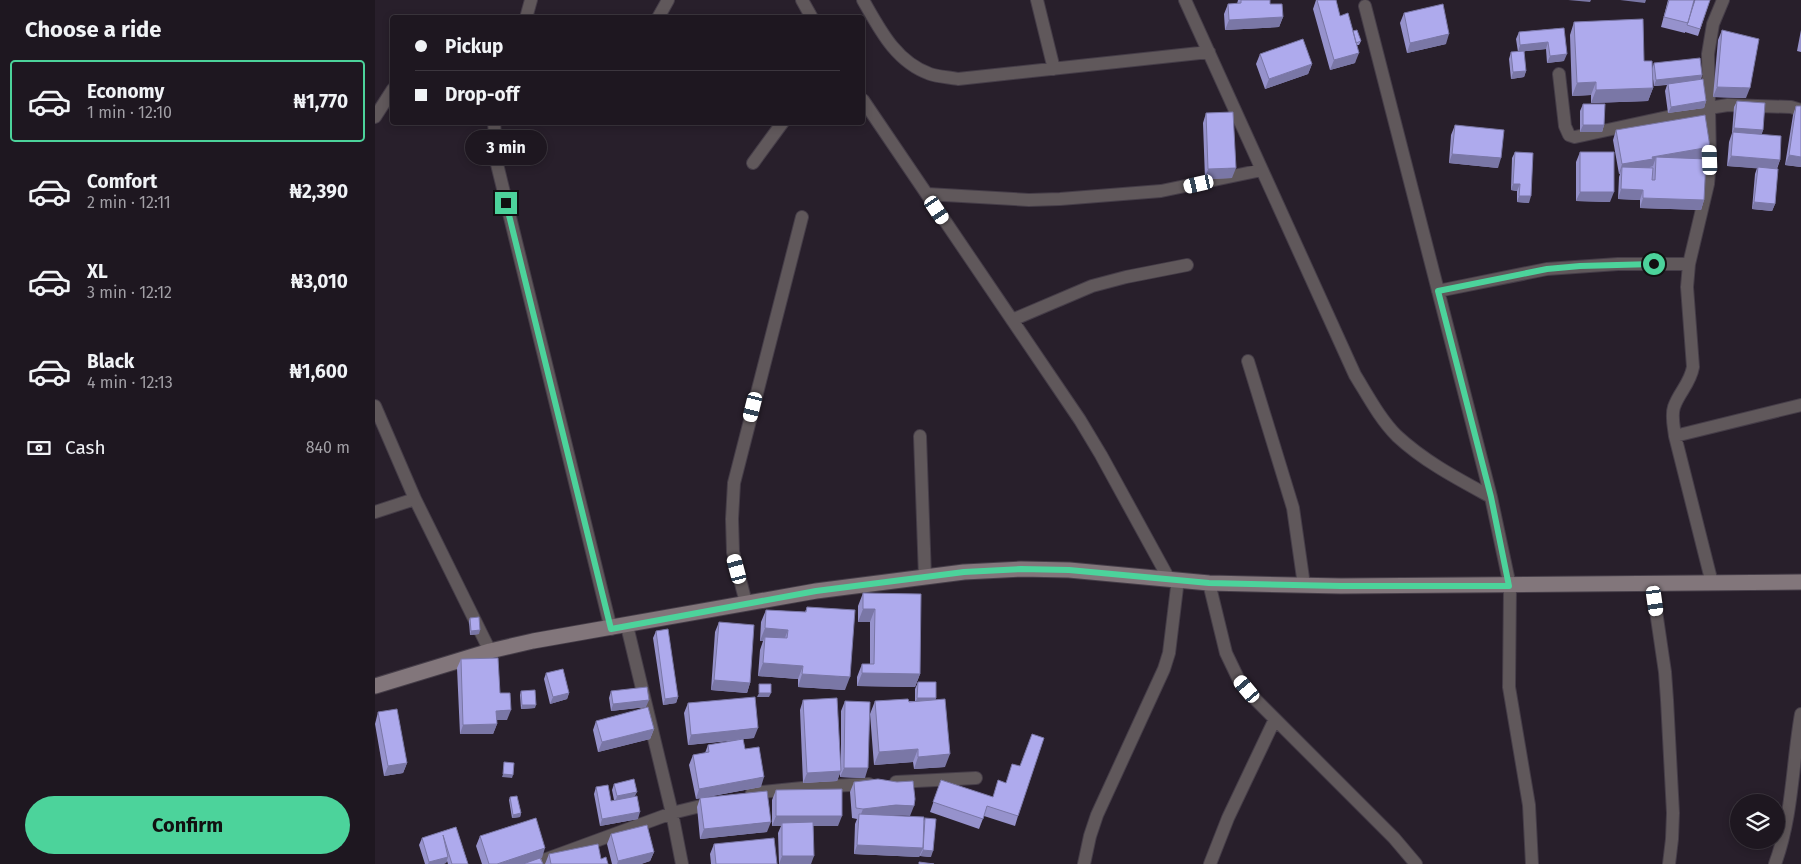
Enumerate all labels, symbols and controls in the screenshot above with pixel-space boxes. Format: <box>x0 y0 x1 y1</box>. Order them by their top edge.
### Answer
text: Choose a ride <box>25 16 161 43</box>
text: Pickup <box>445 35 503 58</box>
icon: car <box>27 79 72 124</box>
text: Economy <box>87 80 164 103</box>
text: Drop-off <box>445 83 519 106</box>
text: ₦1,770 <box>293 90 348 113</box>
text: 1 min · 12:10 <box>87 103 172 122</box>
callout: 3 min <box>465 130 547 166</box>
text: 3 min <box>486 138 526 157</box>
car <box>1701 145 1718 175</box>
icon: car <box>27 169 72 214</box>
text: Comfort <box>87 170 157 193</box>
car <box>1182 173 1215 195</box>
text: ₦2,390 <box>289 180 348 203</box>
route end <box>495 192 517 214</box>
text: 2 min · 12:11 <box>87 193 171 212</box>
car <box>922 193 951 227</box>
route start <box>1643 253 1665 275</box>
icon: car <box>27 259 72 304</box>
text: XL <box>87 260 108 283</box>
text: ₦3,010 <box>291 270 348 293</box>
text: 3 min · 12:12 <box>87 283 172 302</box>
icon: car <box>27 349 72 394</box>
text: Black <box>87 350 134 373</box>
text: ₦1,600 <box>289 360 348 383</box>
text: 4 min · 12:13 <box>87 373 173 392</box>
car <box>742 391 763 423</box>
icon: cash <box>25 434 53 462</box>
text: Cash <box>65 436 106 459</box>
text: 840 m <box>306 438 350 457</box>
car <box>725 553 748 585</box>
car <box>1645 585 1664 617</box>
car <box>1231 673 1262 705</box>
map controls <box>1730 794 1785 849</box>
button: layers <box>1730 794 1785 849</box>
button: Confirm <box>25 796 350 854</box>

